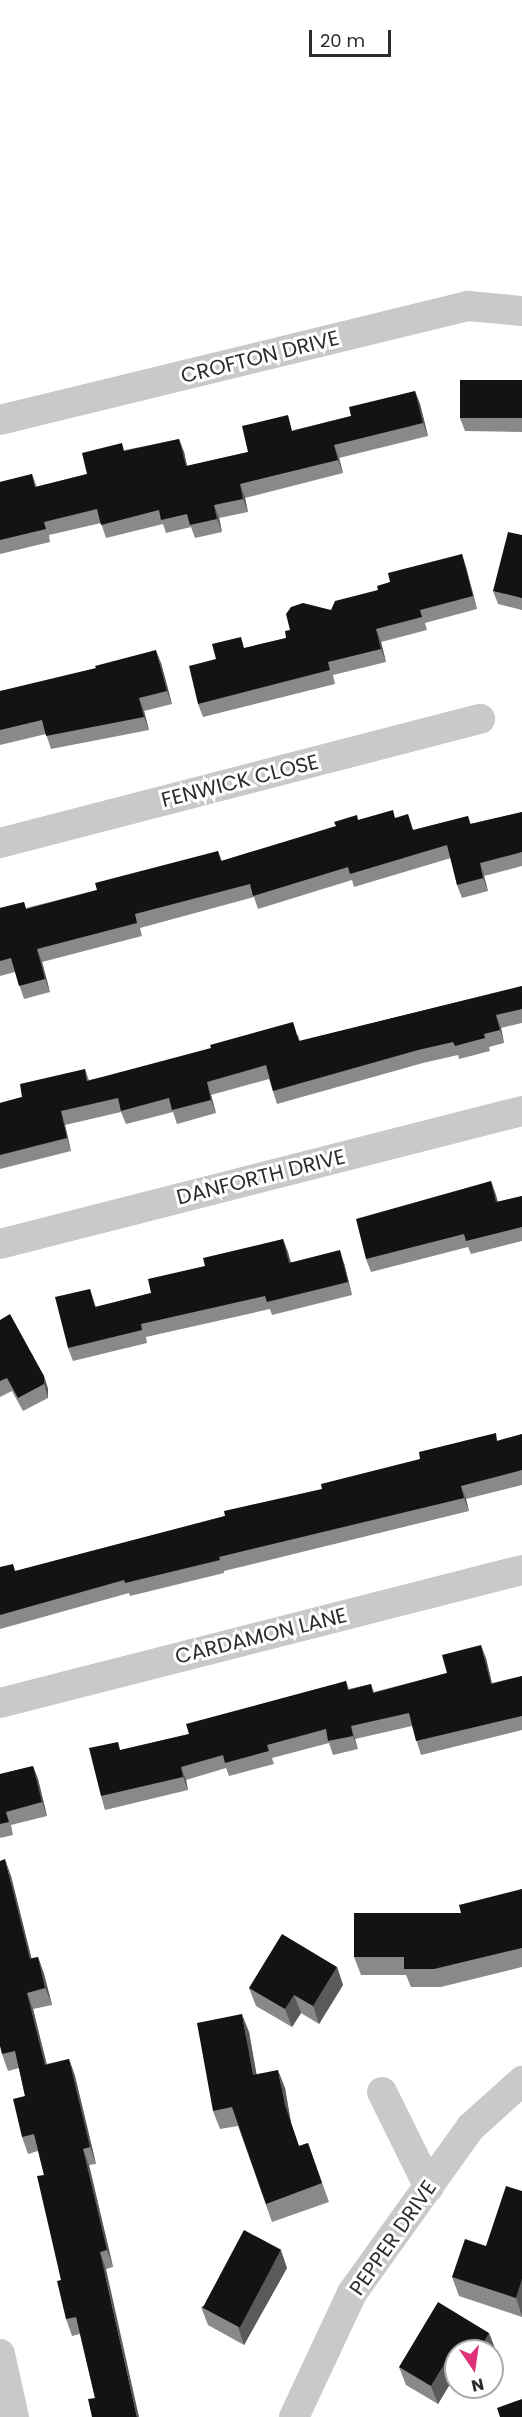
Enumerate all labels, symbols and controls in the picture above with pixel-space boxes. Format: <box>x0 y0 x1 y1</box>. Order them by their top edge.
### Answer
scale bar <box>312 18 394 56</box>
text: 20 m <box>320 28 365 53</box>
street label: CROFTON DRIVE <box>178 325 342 389</box>
street label: FENWICK CLOSE <box>159 749 321 813</box>
street label: DANFORTH DRIVE <box>174 1144 348 1210</box>
street label: CARDAMON LANE <box>173 1603 349 1669</box>
street label: PEPPER DRIVE <box>344 2176 442 2300</box>
north arrow <box>444 2339 504 2399</box>
text: N <box>469 2373 486 2398</box>

